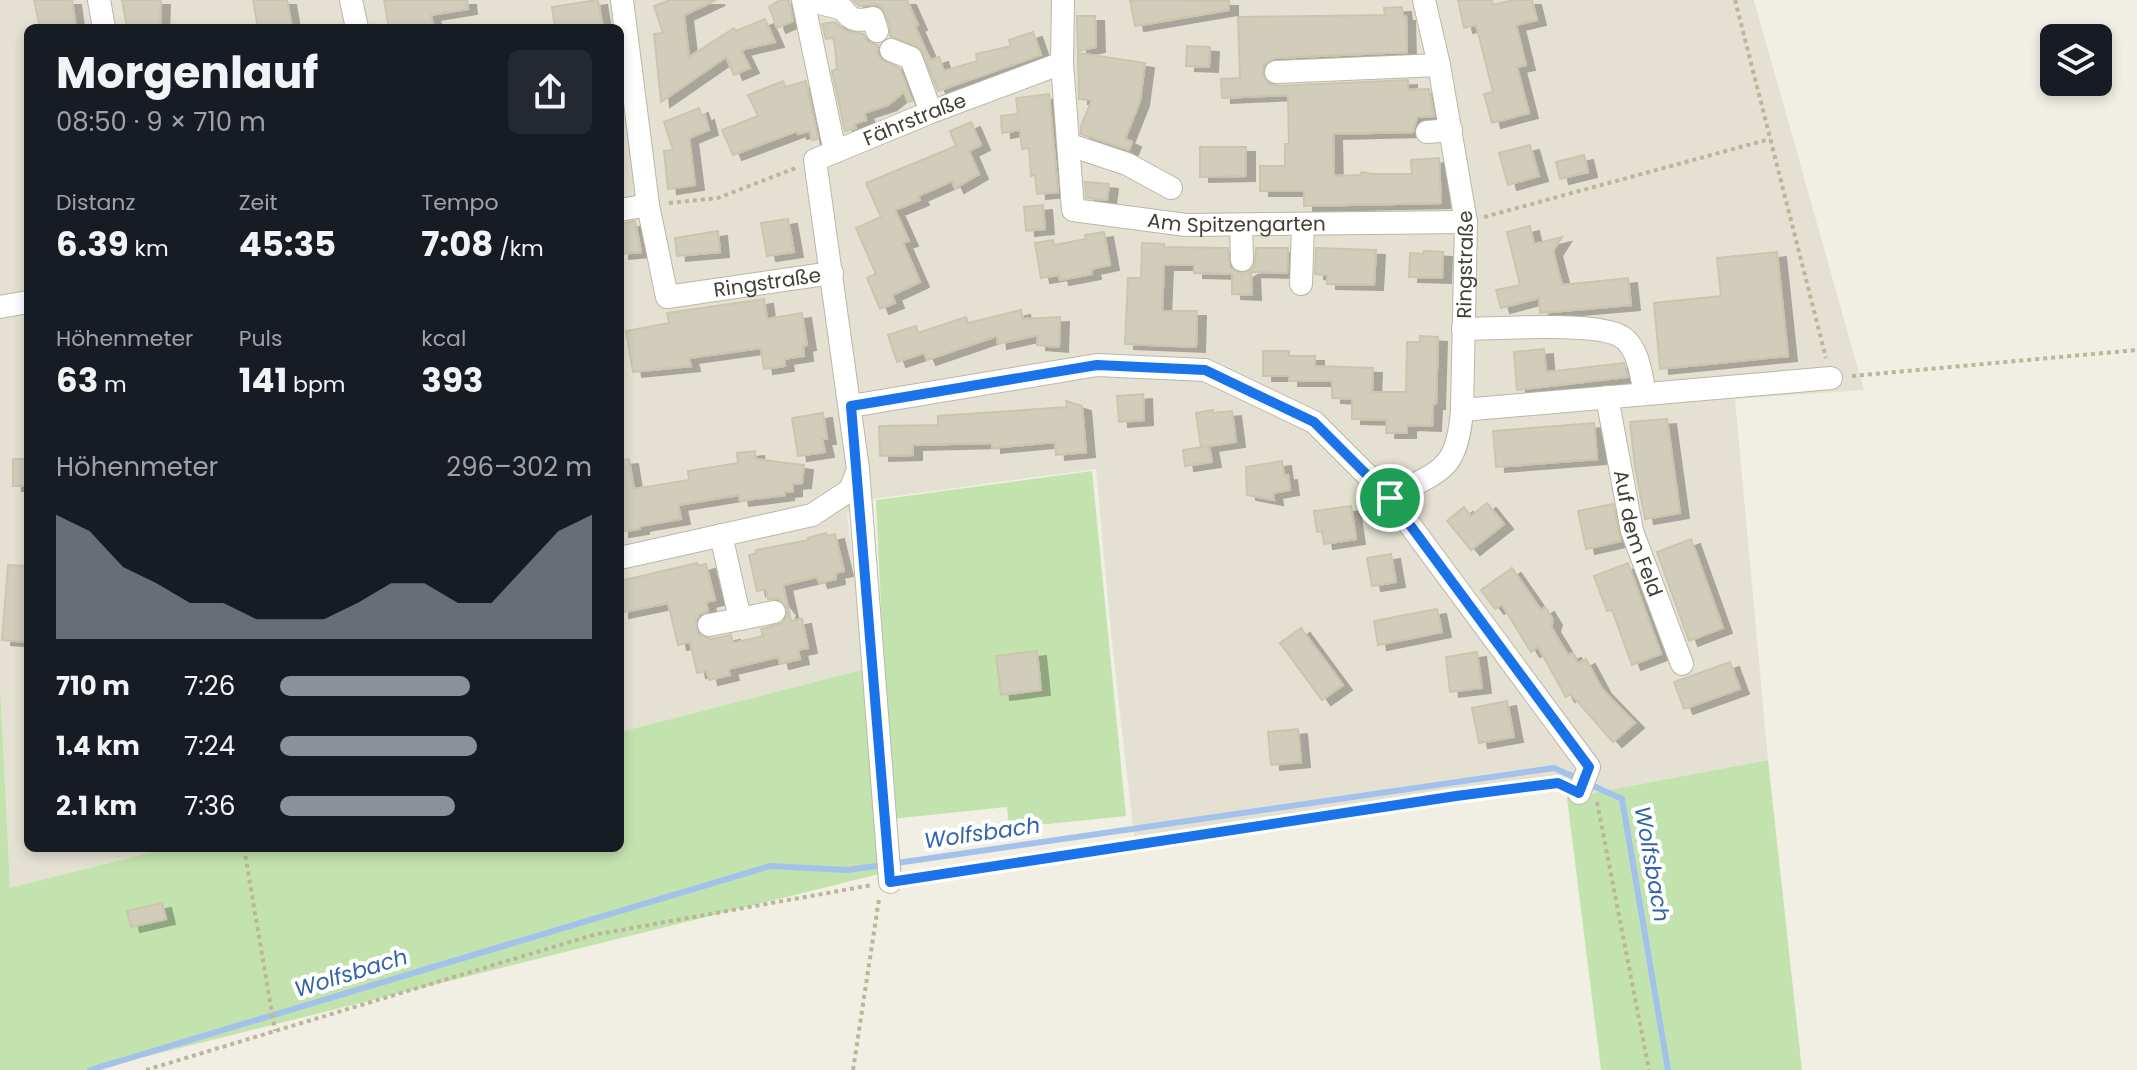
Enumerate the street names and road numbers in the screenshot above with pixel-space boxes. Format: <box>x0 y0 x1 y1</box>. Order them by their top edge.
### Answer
street label: Fährstraße <box>859 86 970 153</box>
street label: Am Spitzengarten <box>1146 206 1326 239</box>
street label: Ringstraße <box>1450 208 1480 319</box>
street label: Ringstraße <box>712 261 823 304</box>
street label: Auf dem Feld <box>1607 468 1669 601</box>

